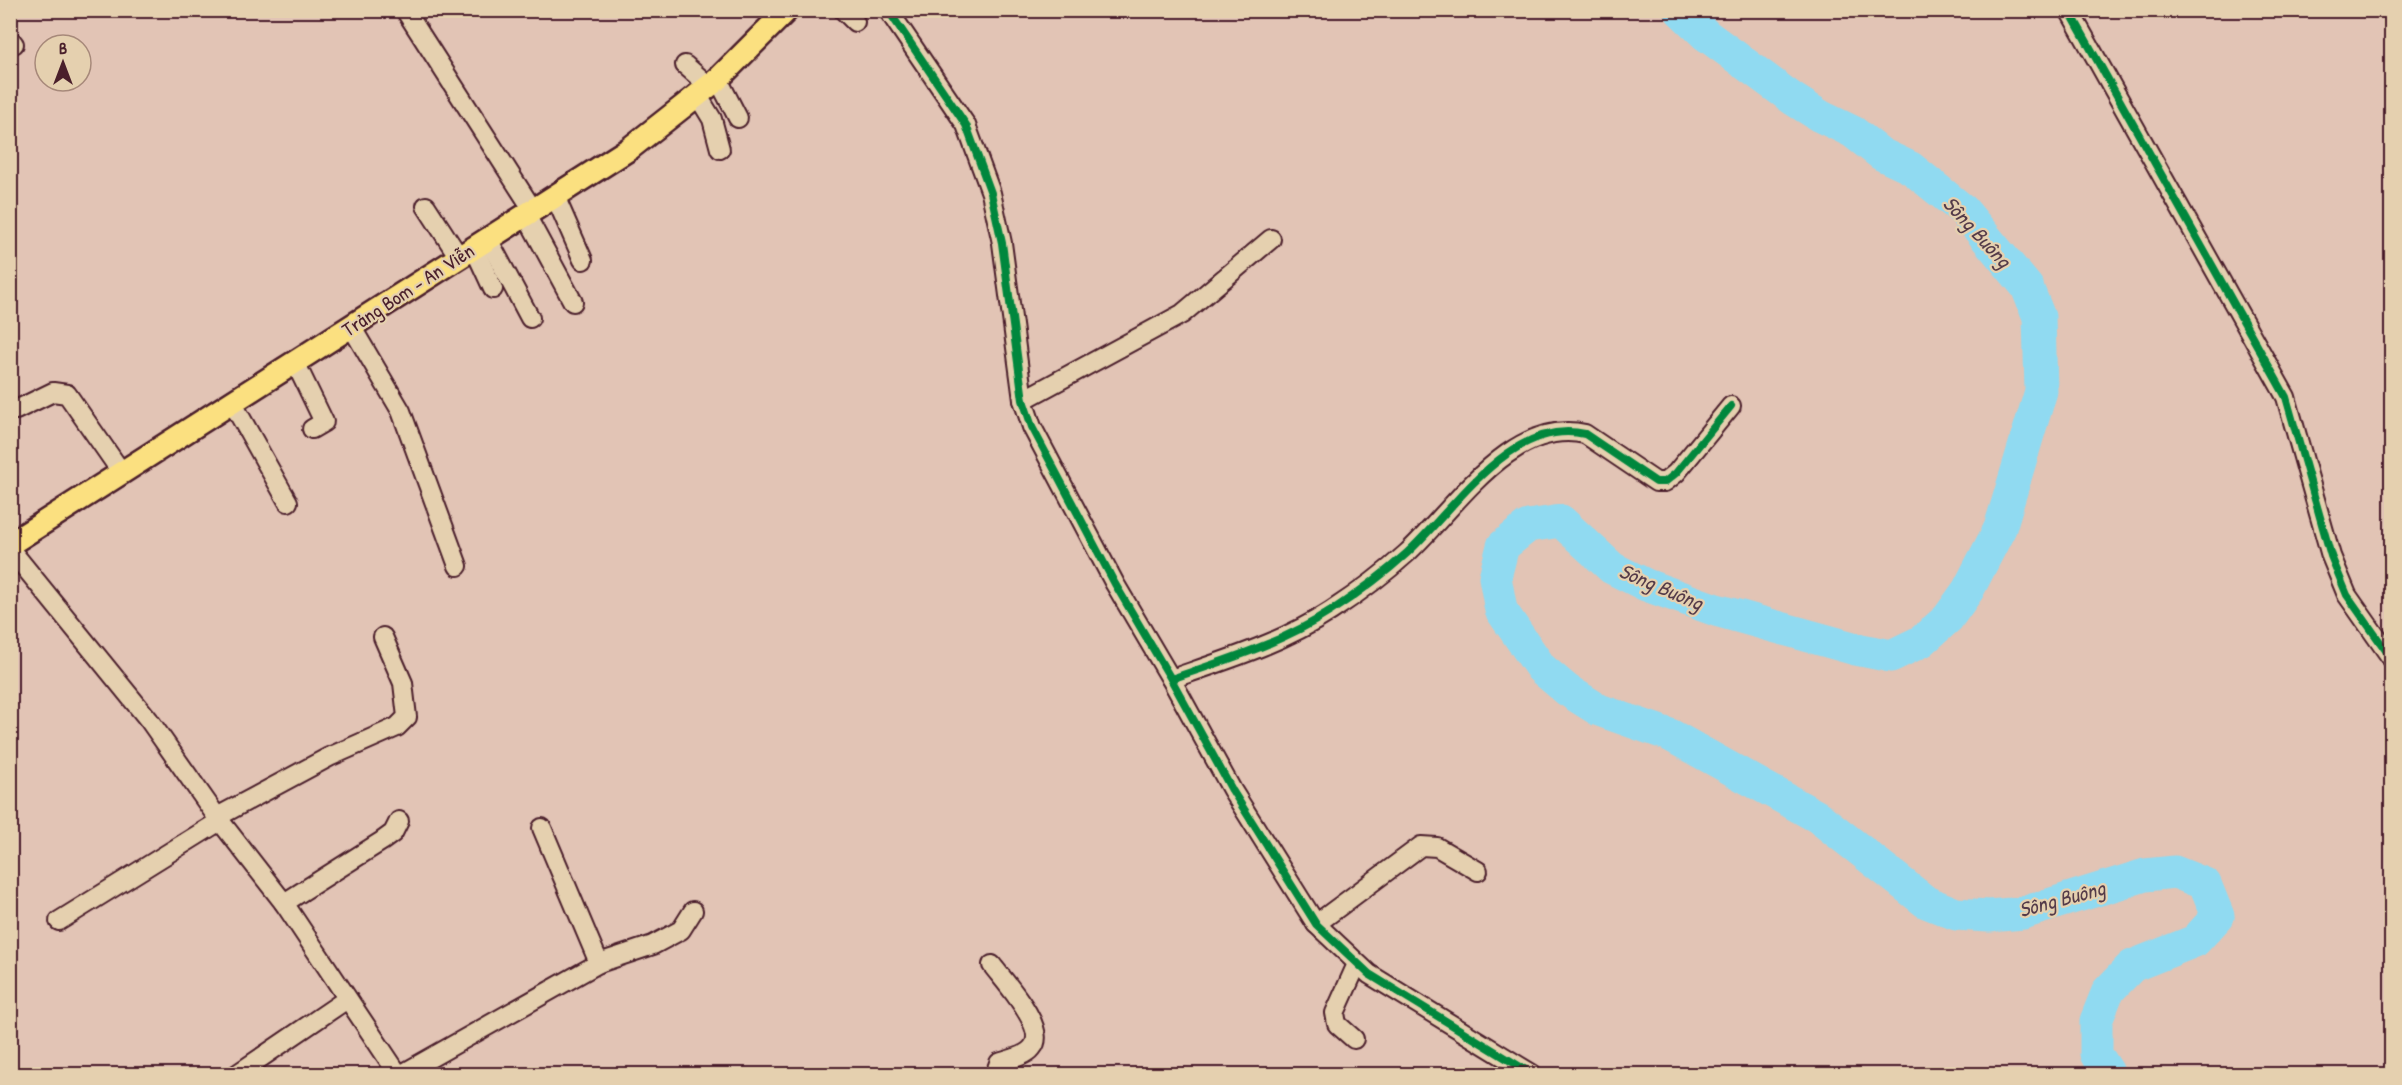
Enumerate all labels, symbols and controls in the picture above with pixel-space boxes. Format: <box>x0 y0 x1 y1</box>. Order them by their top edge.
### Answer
north arrow <box>33 33 93 93</box>
text: B <box>59 37 67 59</box>
water label: Sông Buông <box>1937 190 2019 275</box>
street label: Trảng Bom - An Viễn <box>336 237 479 342</box>
water label: Sông Buông <box>1615 556 1709 618</box>
water label: Sông Buông <box>2016 873 2110 924</box>

